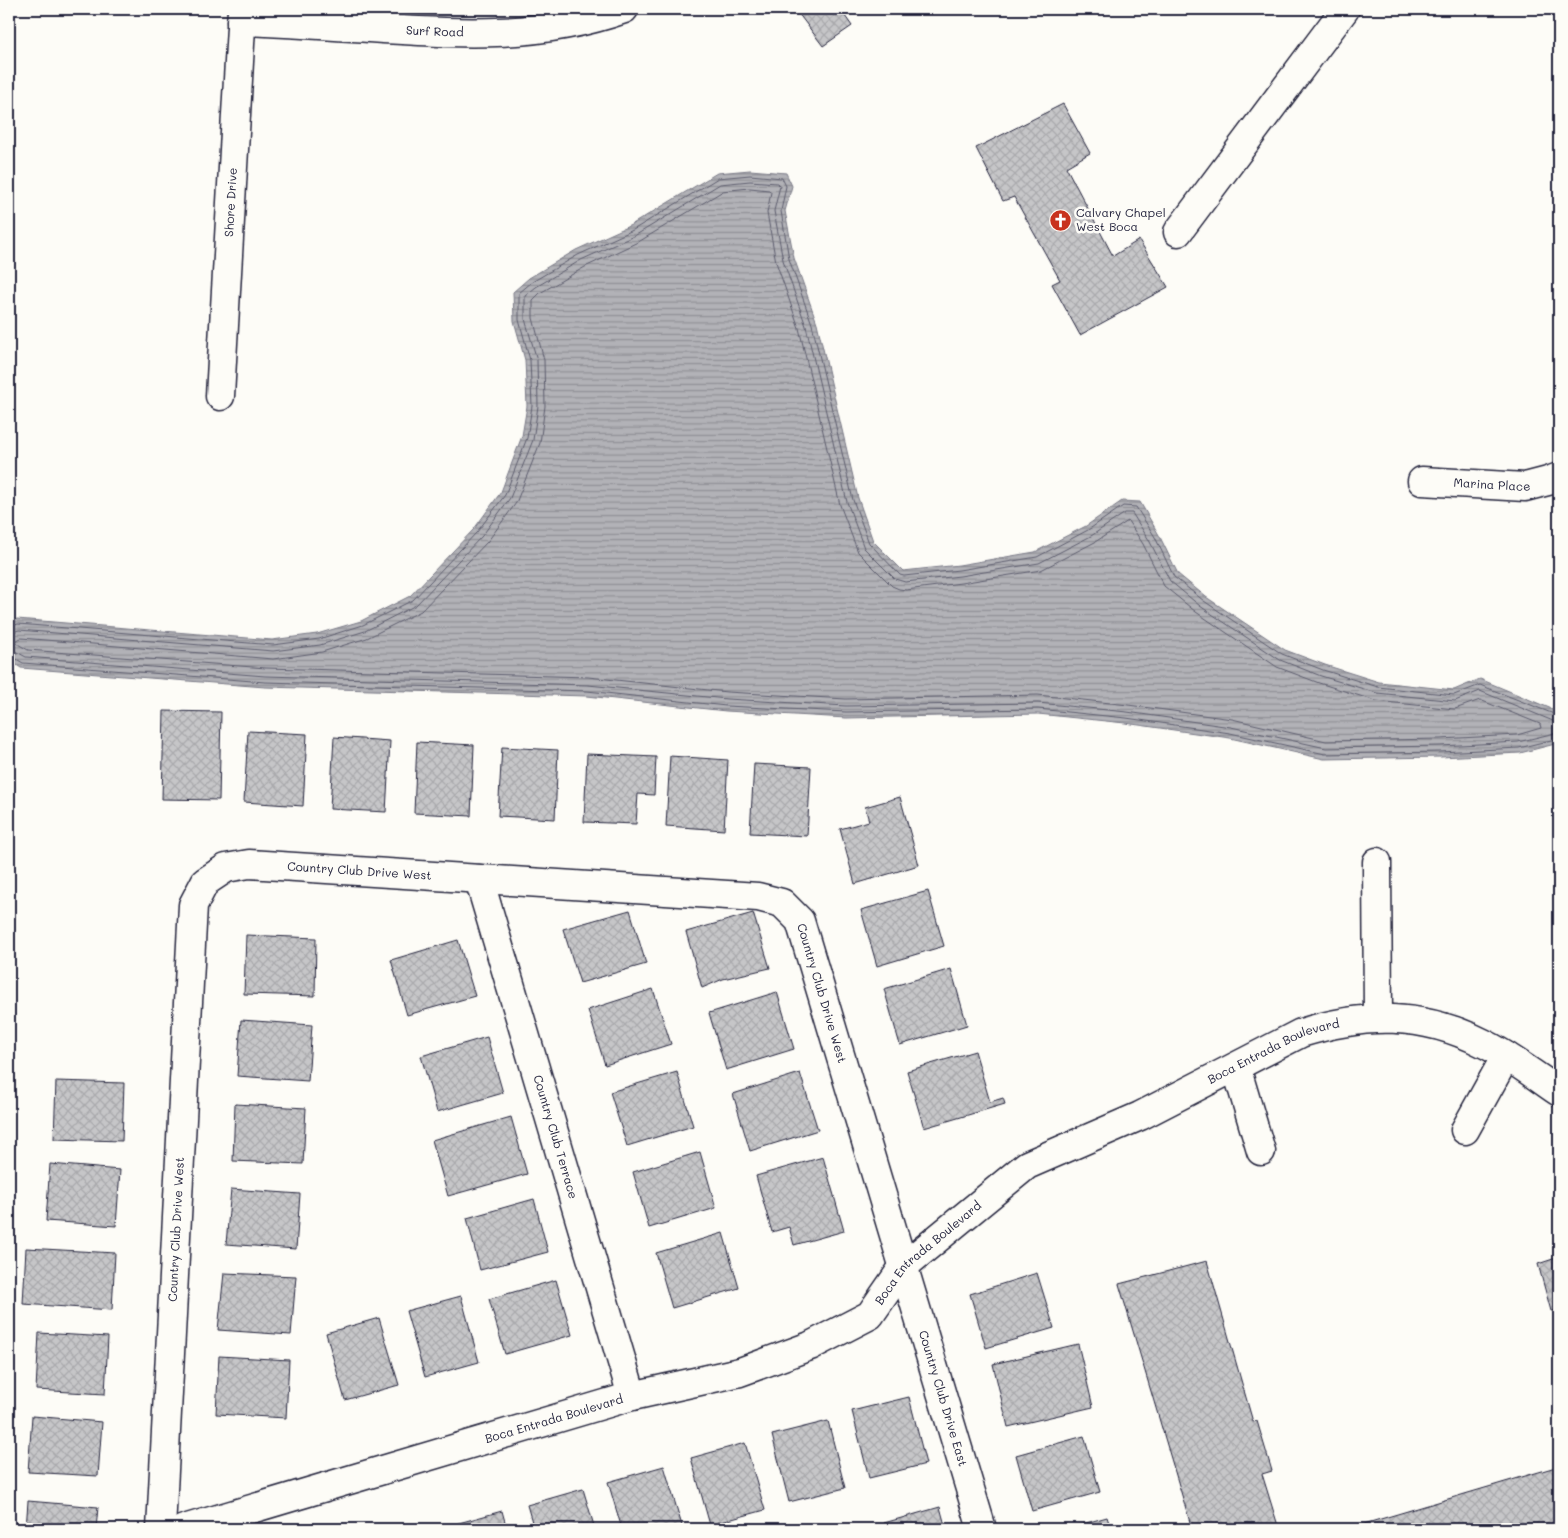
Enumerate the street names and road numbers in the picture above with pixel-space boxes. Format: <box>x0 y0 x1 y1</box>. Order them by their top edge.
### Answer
street label: Surf Road <box>406 21 464 39</box>
street label: Shore Drive <box>220 167 240 238</box>
street label: Marina Place <box>1453 474 1532 494</box>
street label: Country Club Drive West <box>287 857 432 883</box>
street label: Country Club Drive West <box>794 921 851 1065</box>
street label: Boca Entrada Boulevard <box>1204 1014 1341 1087</box>
street label: Country Club Terrace <box>530 1073 582 1200</box>
street label: Country Club Drive West <box>164 1157 187 1302</box>
street label: Boca Entrada Boulevard <box>871 1197 984 1307</box>
street label: Country Club Drive East <box>916 1328 972 1468</box>
street label: Boca Entrada Boulevard <box>483 1390 625 1446</box>

